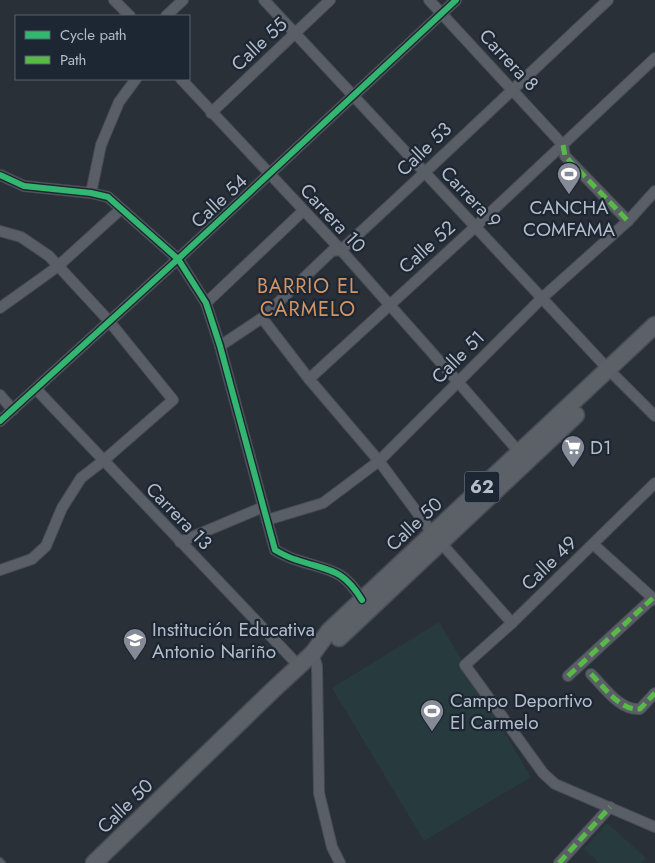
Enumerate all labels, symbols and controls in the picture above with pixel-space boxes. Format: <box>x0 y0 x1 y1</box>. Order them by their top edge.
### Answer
street label: Calle 55 <box>225 11 293 77</box>
legend <box>15 15 190 80</box>
street label: Carrera 8 <box>473 23 545 97</box>
text: Cycle path <box>60 24 127 46</box>
text: Path <box>60 49 86 71</box>
street label: Calle 53 <box>390 116 458 182</box>
street label: Carrera 9 <box>435 160 507 234</box>
sports icon: CANCHA COMFAMA <box>556 161 582 195</box>
street label: Calle 54 <box>185 168 253 234</box>
street label: Carrera 10 <box>294 177 372 259</box>
place label: CANCHA COMFAMA <box>523 194 615 243</box>
street label: Calle 52 <box>393 214 461 280</box>
district label: BARRIO EL CARMELO <box>257 272 359 324</box>
street label: Calle 51 <box>425 324 491 390</box>
supermarket icon: D1 <box>560 434 586 468</box>
place label: D1 <box>590 434 611 461</box>
road number: 62 <box>464 472 500 502</box>
street label: Carrera 13 <box>140 476 218 556</box>
street label: Calle 50 <box>380 491 448 557</box>
street label: Calle 49 <box>515 530 583 596</box>
place label: Institución Educativa Antonio Nariño <box>152 616 315 665</box>
school or university icon: Institución Educativa Antonio Nariño <box>122 627 148 661</box>
place label: Campo Deportivo El Carmelo <box>450 687 592 736</box>
sports icon: Campo Deportivo El Carmelo <box>419 698 445 732</box>
street label: Calle 50 <box>91 772 159 840</box>

